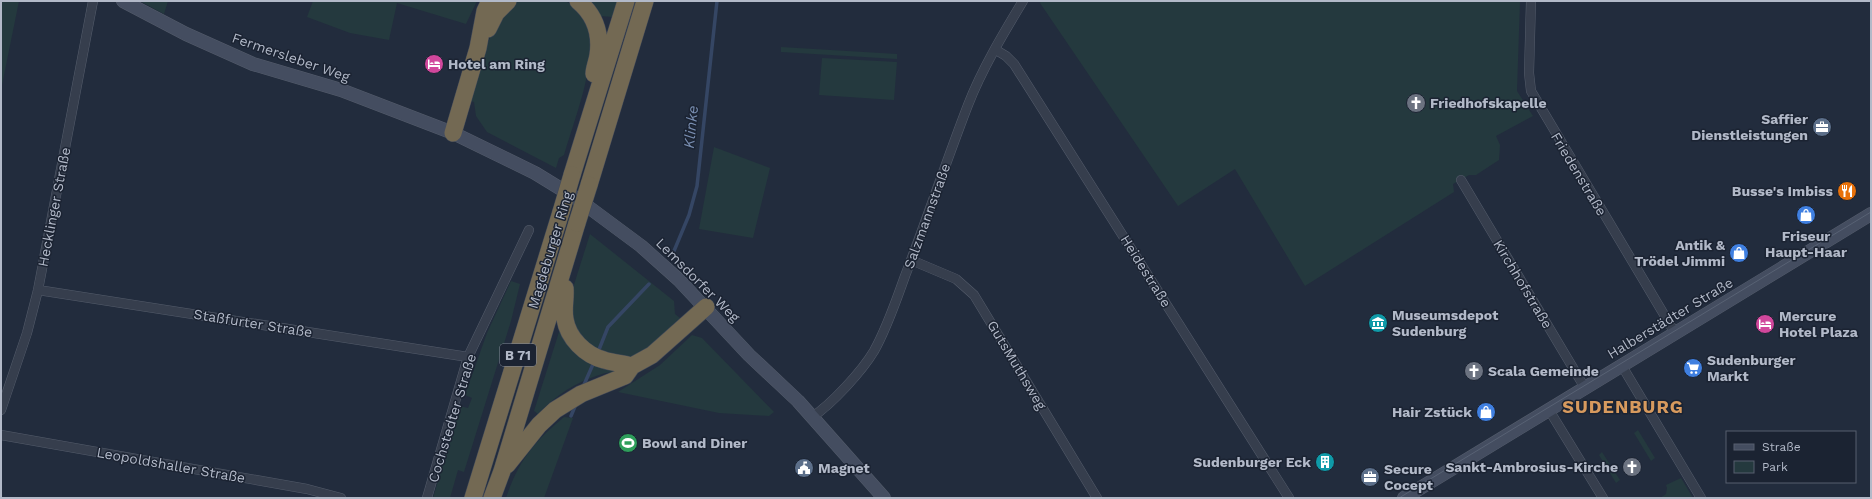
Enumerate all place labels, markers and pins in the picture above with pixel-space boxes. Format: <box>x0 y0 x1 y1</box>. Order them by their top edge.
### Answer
hotel icon: Hotel am Ring <box>423 53 445 75</box>
place label: Hotel am Ring <box>448 56 545 72</box>
church icon: Friedhofskapelle <box>1405 92 1427 114</box>
place label: Friedhofskapelle <box>1430 95 1547 111</box>
place label: Saffier Dienstleistungen <box>1691 111 1808 143</box>
office icon: Saffier Dienstleistungen <box>1811 116 1833 138</box>
restaurant icon: Busse's Imbiss <box>1836 180 1858 202</box>
place label: Busse's Imbiss <box>1732 183 1834 199</box>
shop icon: Friseur Haupt-Haar <box>1795 204 1817 226</box>
place label: Friseur Haupt-Haar <box>1765 228 1847 260</box>
place label: Antik & Trödel Jimmi <box>1634 237 1725 269</box>
shop icon: Antik & Trödel Jimmi <box>1728 242 1750 264</box>
place label: Museumsdepot Sudenburg <box>1392 307 1498 339</box>
place label: Mercure Hotel Plaza <box>1779 308 1859 340</box>
museum icon: Museumsdepot Sudenburg <box>1367 312 1389 334</box>
hotel icon: Mercure Hotel Plaza <box>1754 313 1776 335</box>
place label: Sudenburger Markt <box>1707 352 1796 384</box>
supermarket icon: Sudenburger Markt <box>1682 357 1704 379</box>
church icon: Scala Gemeinde <box>1463 360 1485 382</box>
place label: Scala Gemeinde <box>1488 363 1599 379</box>
shop icon: Hair Zstück <box>1475 401 1497 423</box>
place label: Hair Zstück <box>1392 404 1472 420</box>
sports icon: Bowl and Diner <box>617 432 639 454</box>
place label: Bowl and Diner <box>642 435 747 451</box>
building icon: Sudenburger Eck <box>1314 451 1336 473</box>
place label: Sudenburger Eck <box>1193 454 1311 470</box>
church icon: Sankt-Ambrosius-Kirche <box>1621 456 1643 478</box>
public building icon: Magnet <box>793 457 815 479</box>
place label: Sankt-Ambrosius-Kirche <box>1445 459 1618 475</box>
place label: Magnet <box>818 460 870 476</box>
place label: Secure Cocept <box>1384 461 1433 493</box>
office icon: Secure Cocept <box>1359 466 1381 488</box>

